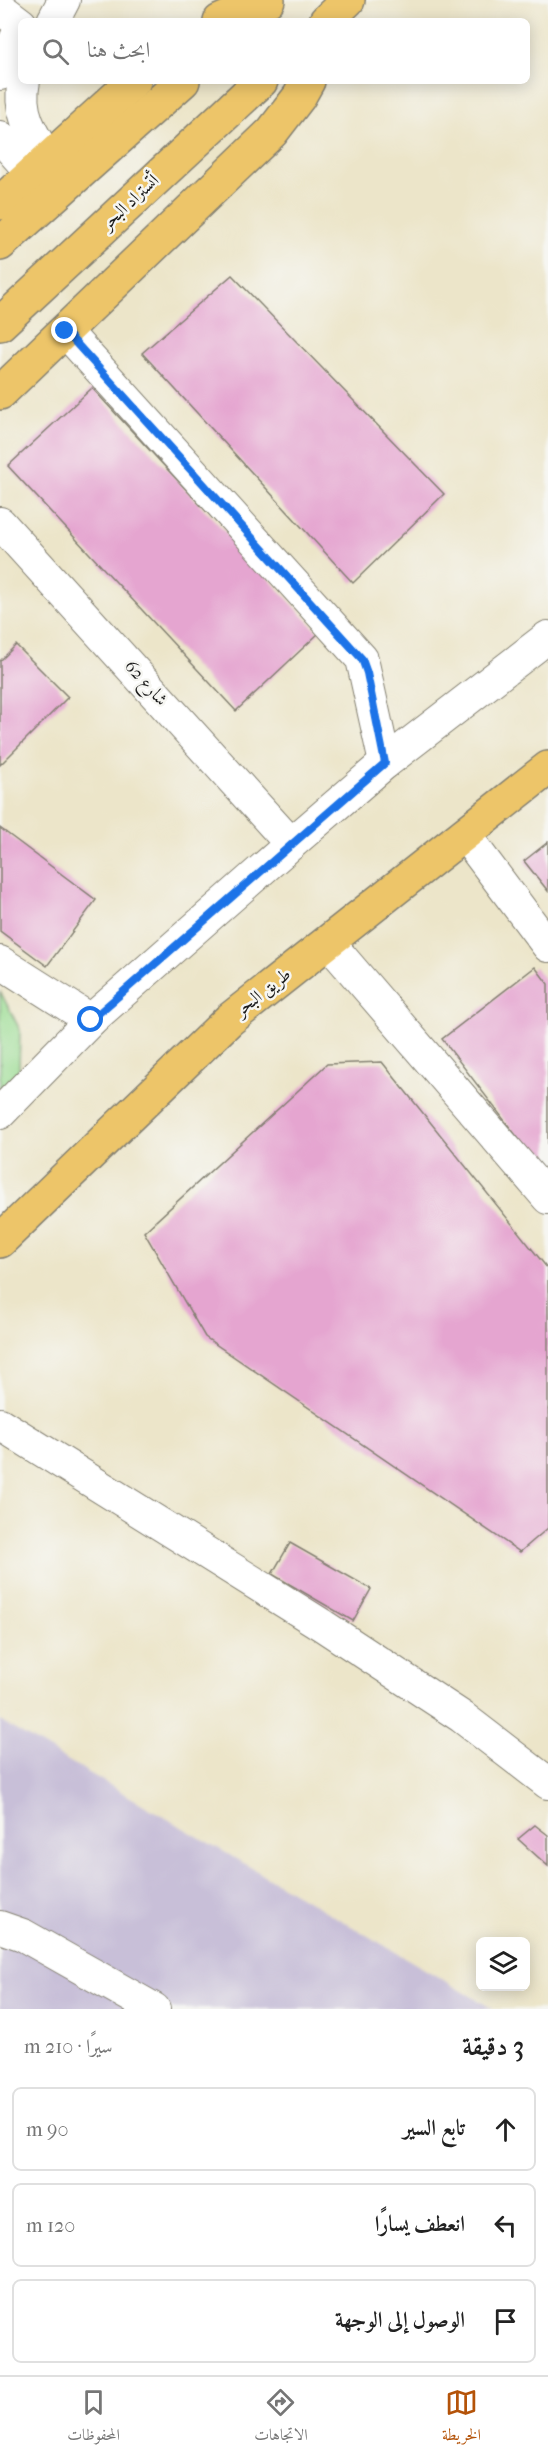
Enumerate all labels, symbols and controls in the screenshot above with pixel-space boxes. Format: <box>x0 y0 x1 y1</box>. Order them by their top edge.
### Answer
search box <box>18 18 530 84</box>
icon: search <box>39 35 72 68</box>
text: ابحث هنا <box>87 37 150 63</box>
street label: أتستراد البحر <box>93 167 165 236</box>
route end <box>51 317 77 343</box>
street label: شارع 62 <box>117 656 172 713</box>
street label: طريق البحر <box>229 964 296 1022</box>
route start <box>77 1006 103 1032</box>
map controls <box>476 1937 530 1991</box>
button: layers <box>476 1937 530 1991</box>
text: 3 دقيقة <box>462 2031 524 2062</box>
text: سيرًا · 210 m <box>24 2035 113 2058</box>
icon: ahead <box>489 2113 522 2146</box>
text: تابع السير <box>403 2115 465 2141</box>
text: 90 m <box>26 2118 68 2141</box>
icon: left <box>489 2209 522 2242</box>
text: انعطف يسارًا <box>375 2211 465 2237</box>
text: 120 m <box>26 2214 75 2237</box>
icon: arrive <box>489 2305 522 2338</box>
text: الوصول إلى الوجهة <box>335 2307 465 2333</box>
tab: المحفوظات <box>67 2386 120 2450</box>
tab: الاتجاهات <box>254 2386 308 2450</box>
tab: الخريطة <box>442 2386 481 2450</box>

